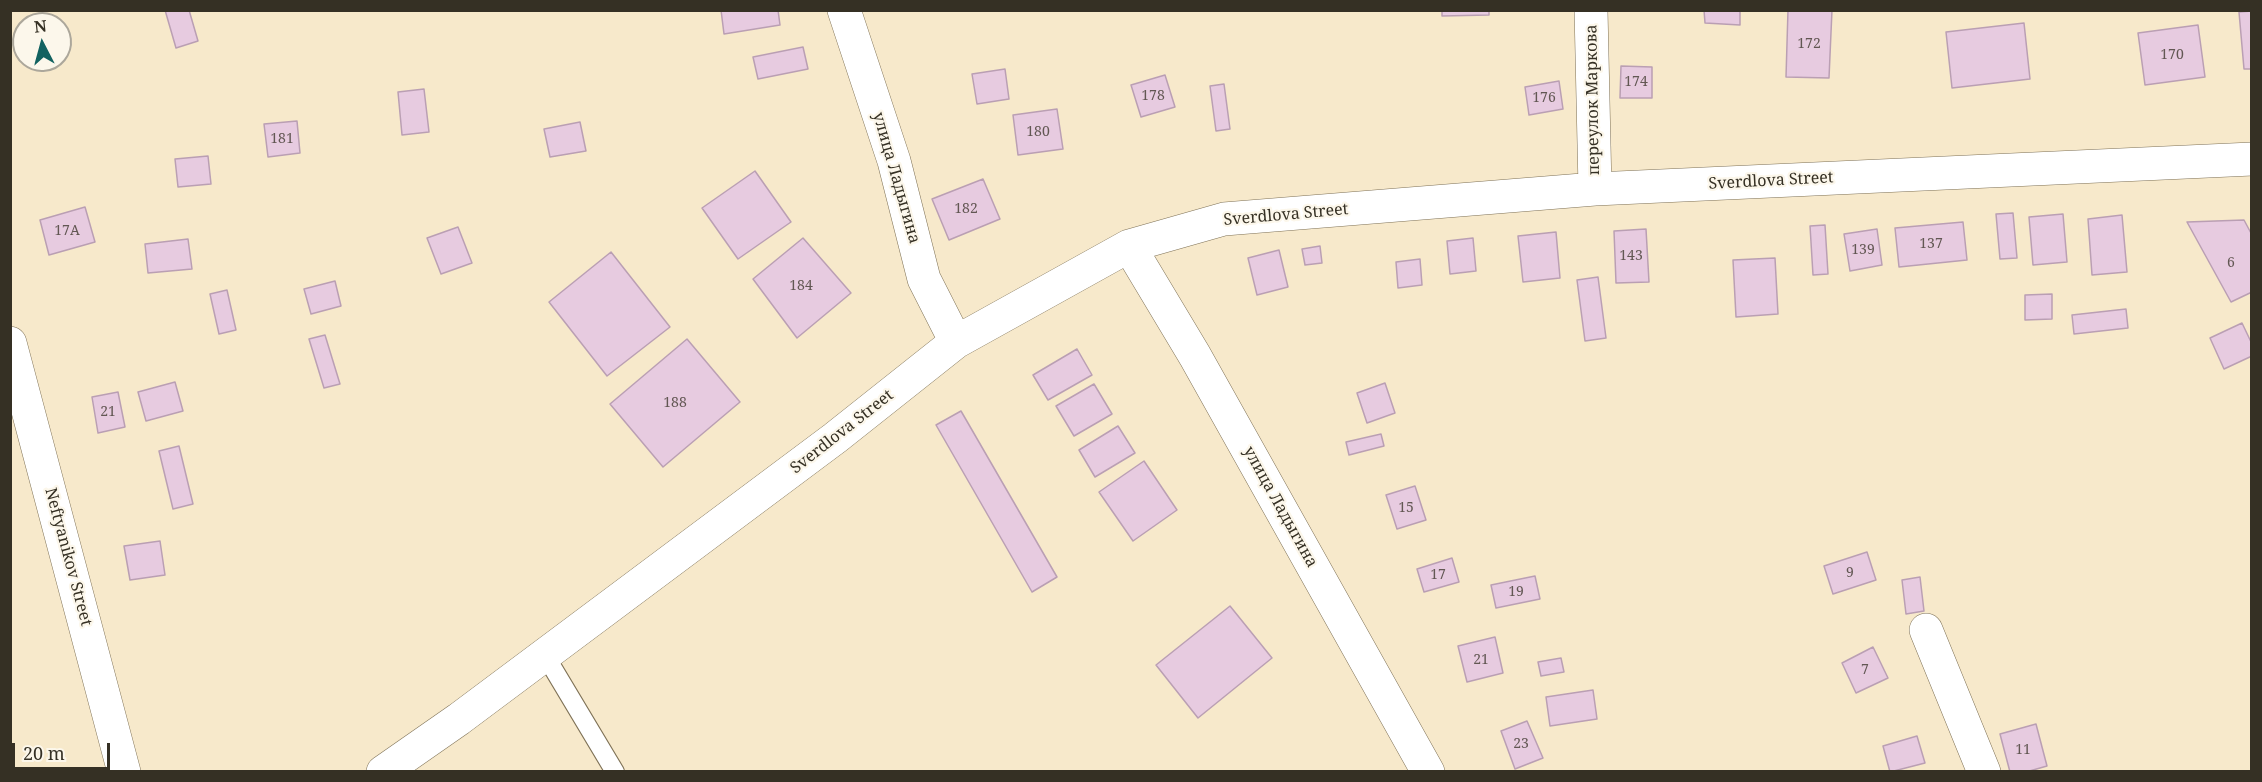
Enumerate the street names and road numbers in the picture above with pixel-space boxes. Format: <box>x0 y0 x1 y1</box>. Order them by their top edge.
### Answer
street label: переулок Маркова <box>1582 24 1604 176</box>
street label: улица Ладыгина <box>868 110 924 246</box>
street label: Sverdlova Street <box>1708 168 1834 194</box>
street label: Sverdlova Street <box>1223 200 1349 230</box>
street label: Sverdlova Street <box>787 386 897 478</box>
street label: улица Ладыгина <box>1239 443 1321 571</box>
street label: Neftyanikov Street <box>40 486 96 628</box>

